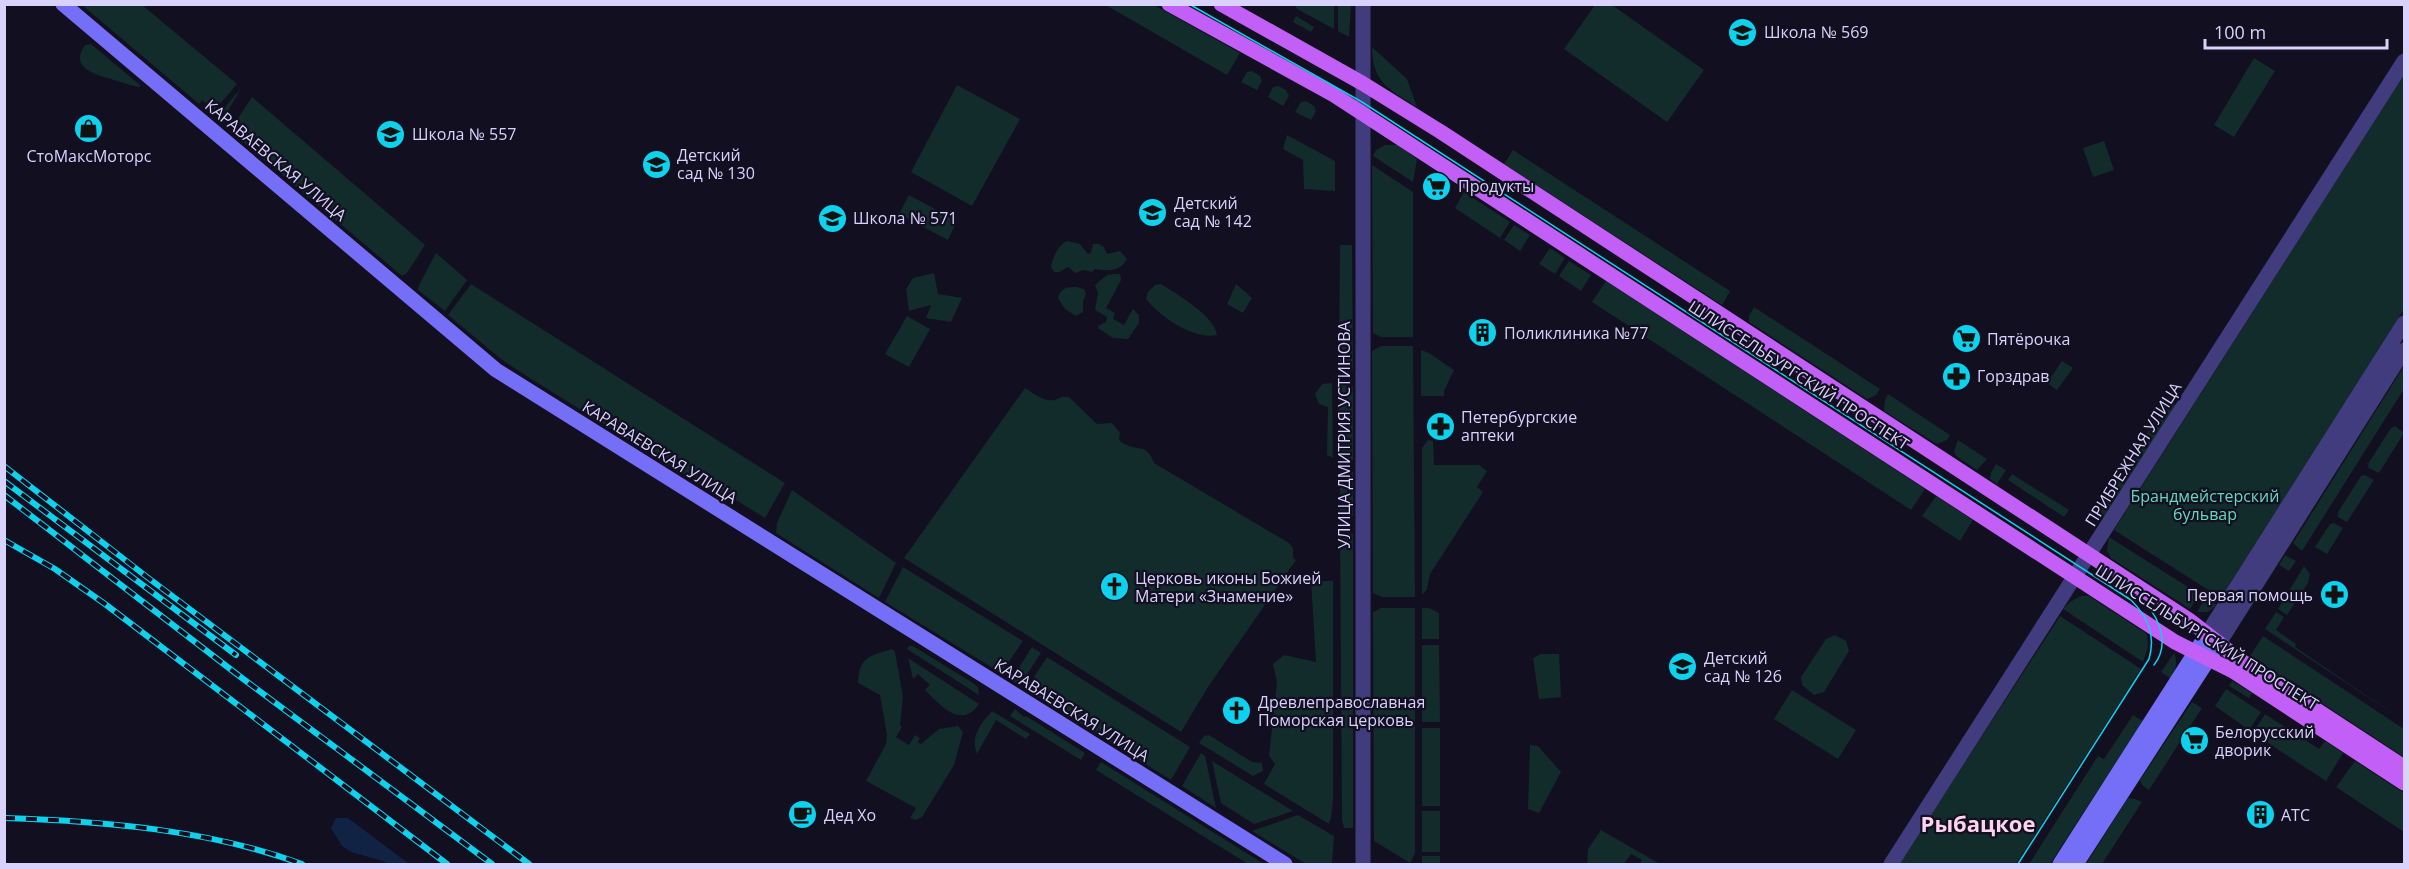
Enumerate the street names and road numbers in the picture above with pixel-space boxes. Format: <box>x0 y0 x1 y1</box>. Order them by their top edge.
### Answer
street label: КАРАВАЕВСКАЯ УЛИЦА <box>200 94 352 226</box>
street label: ШЛИССЕЛЬБУРГСКИЙ ПРОСПЕКТ <box>1684 295 1914 455</box>
street label: УЛИЦА ДМИТРИЯ УСТИНОВА <box>1333 320 1355 549</box>
street label: ПРИБРЕЖНАЯ УЛИЦА <box>2080 377 2187 530</box>
street label: КАРАВАЕВСКАЯ УЛИЦА <box>578 395 742 509</box>
street label: ШЛИССЕЛЬБУРГСКИЙ ПРОСПЕКТ <box>2091 559 2323 715</box>
street label: КАРАВАЕВСКАЯ УЛИЦА <box>990 653 1154 767</box>

